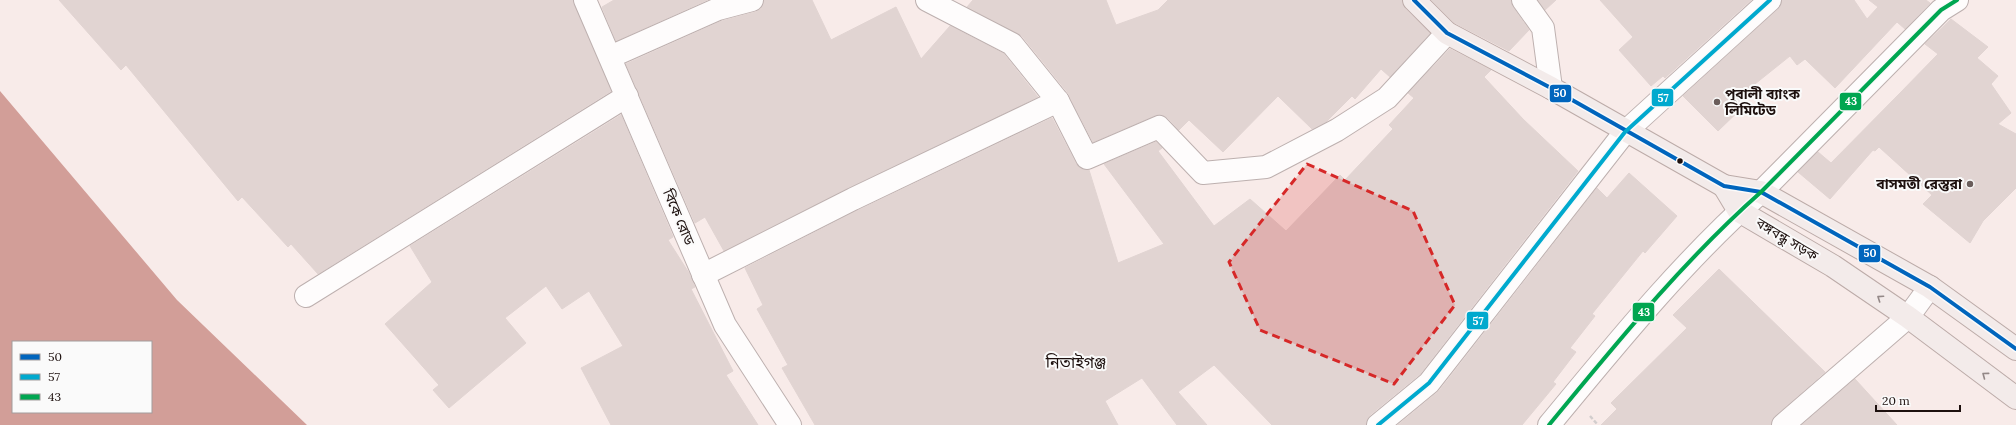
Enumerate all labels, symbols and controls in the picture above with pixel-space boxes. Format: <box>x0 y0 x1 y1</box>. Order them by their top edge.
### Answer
line badge: 50 <box>1549 84 1572 103</box>
place label: পূবালী ব্যাংক লিমিটেড <box>1724 85 1801 119</box>
text: 50 <box>1554 86 1566 100</box>
line badge: 57 <box>1651 88 1674 107</box>
text: 57 <box>1657 91 1669 105</box>
line badge: 43 <box>1839 92 1862 111</box>
text: 43 <box>1845 94 1857 108</box>
marker: পূবালী ব্যাংক লিমিটেড <box>1712 97 1722 107</box>
unlabelled marker <box>1675 156 1685 166</box>
place label: বাসমতী রেস্তুরা <box>1875 175 1963 193</box>
marker: বাসমতী রেস্তুরা <box>1965 179 1975 189</box>
street label: বিকে রোড <box>659 185 699 249</box>
street label: বঙ্গবন্ধু সড়ক <box>1751 213 1822 266</box>
line badge: 50 <box>1858 244 1881 263</box>
text: 50 <box>1864 246 1876 260</box>
one-way arrow <box>1877 295 1884 303</box>
line badge: 43 <box>1632 302 1655 322</box>
text: 43 <box>1638 305 1650 319</box>
line badge: 57 <box>1466 311 1489 330</box>
text: 57 <box>1472 314 1484 328</box>
legend <box>12 341 152 413</box>
text: 50 <box>48 349 62 364</box>
district label: নিতাইগঞ্জ <box>1045 352 1106 372</box>
text: 57 <box>48 369 61 384</box>
one-way arrow <box>1982 372 1989 379</box>
scale bar <box>1876 387 1960 413</box>
text: 43 <box>48 389 62 404</box>
text: 20 m <box>1882 393 1910 408</box>

